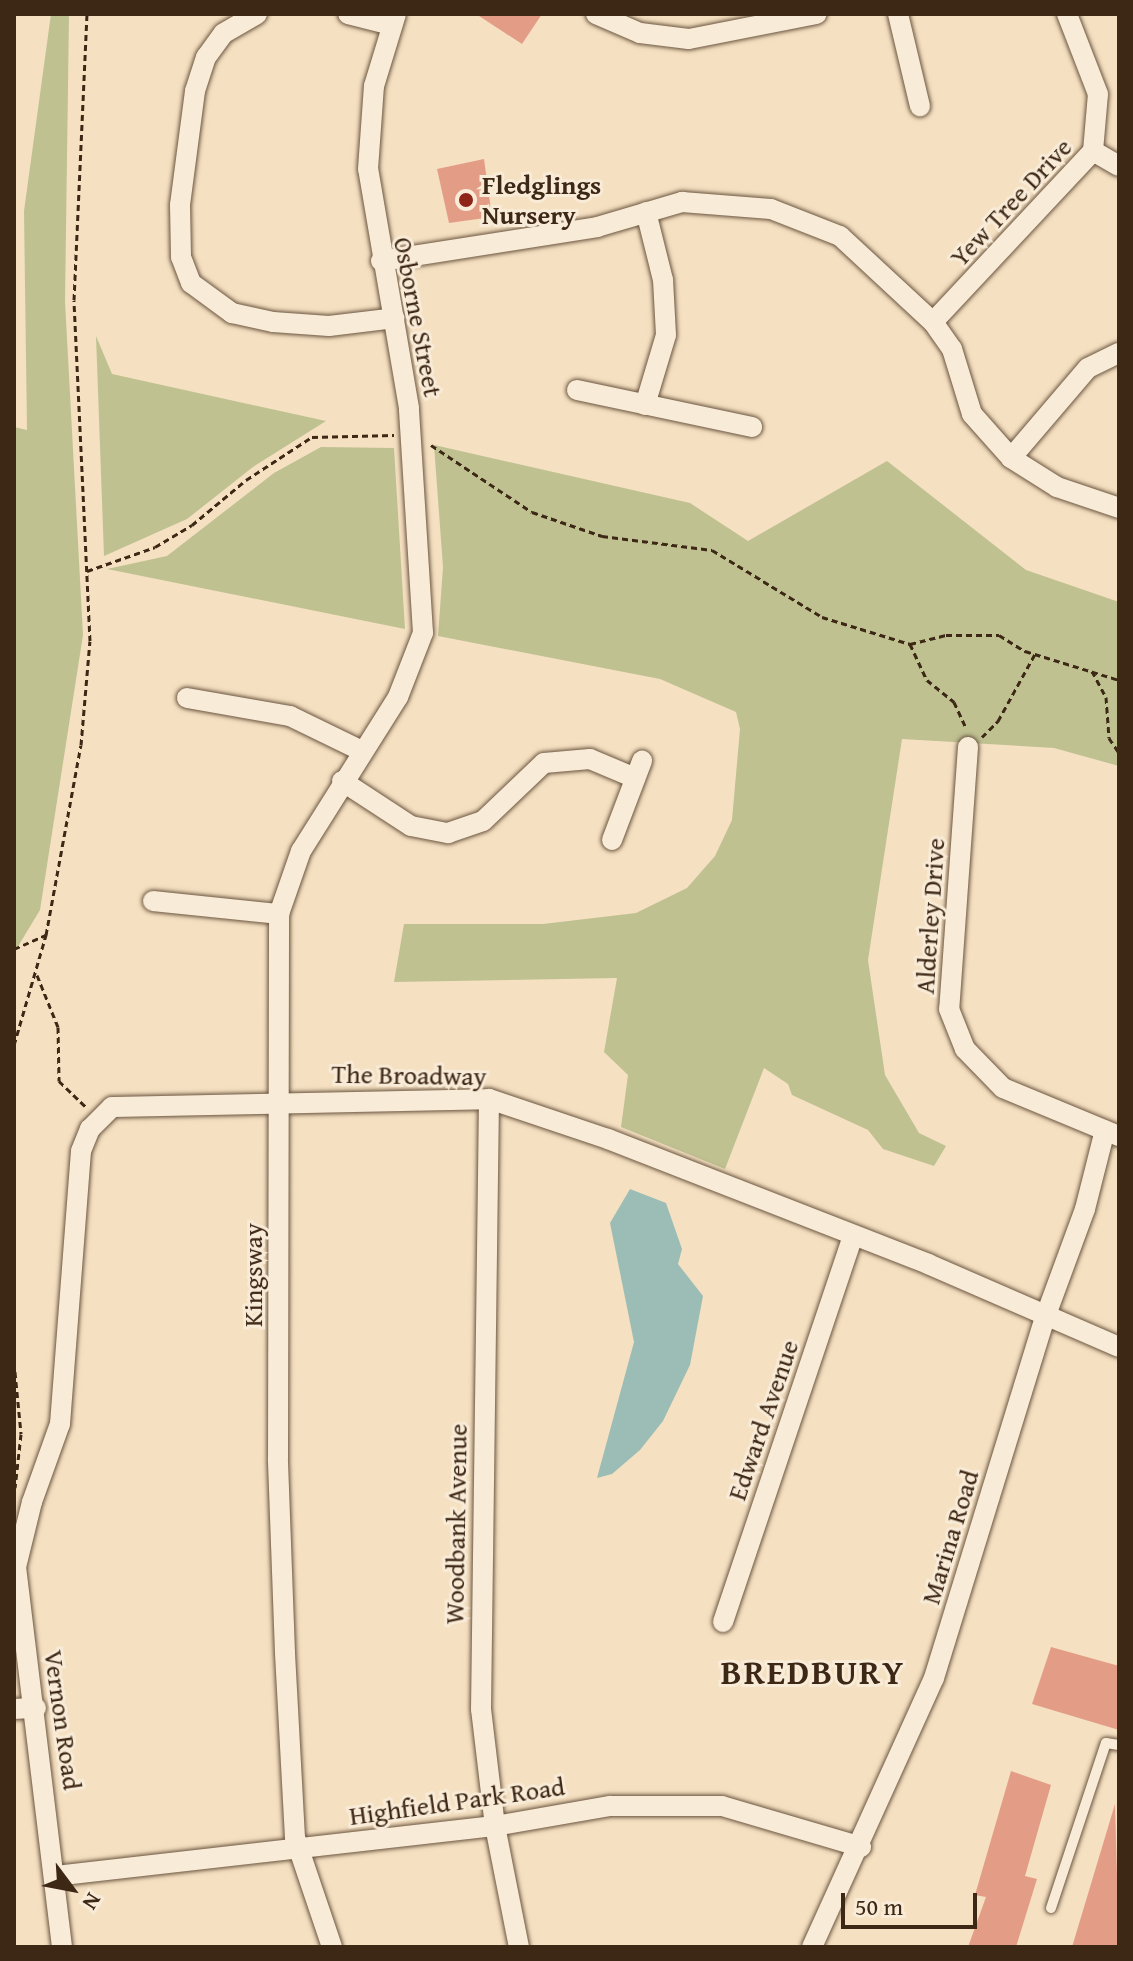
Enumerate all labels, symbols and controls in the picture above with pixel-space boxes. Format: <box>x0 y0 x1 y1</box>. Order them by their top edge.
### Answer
street label: Yew Tree Drive <box>944 131 1078 273</box>
place label: Fledglings Nursery <box>482 169 601 230</box>
marker: Fledglings Nursery <box>457 191 475 209</box>
street label: Osborne Street <box>387 235 449 399</box>
street label: Alderley Drive <box>909 837 951 995</box>
street label: The Broadway <box>331 1058 487 1092</box>
street label: Kingsway <box>237 1223 269 1327</box>
street label: Edward Avenue <box>721 1336 805 1504</box>
street label: Woodbank Avenue <box>439 1423 473 1625</box>
street label: Marina Road <box>915 1466 985 1608</box>
street label: Vernon Road <box>38 1648 88 1792</box>
district label: BREDBURY <box>721 1652 905 1692</box>
street label: Highfield Park Road <box>347 1770 567 1832</box>
north arrow <box>32 1849 112 1929</box>
scale bar <box>845 1877 981 1927</box>
text: N <box>75 1887 110 1916</box>
text: 50 m <box>855 1889 903 1924</box>

